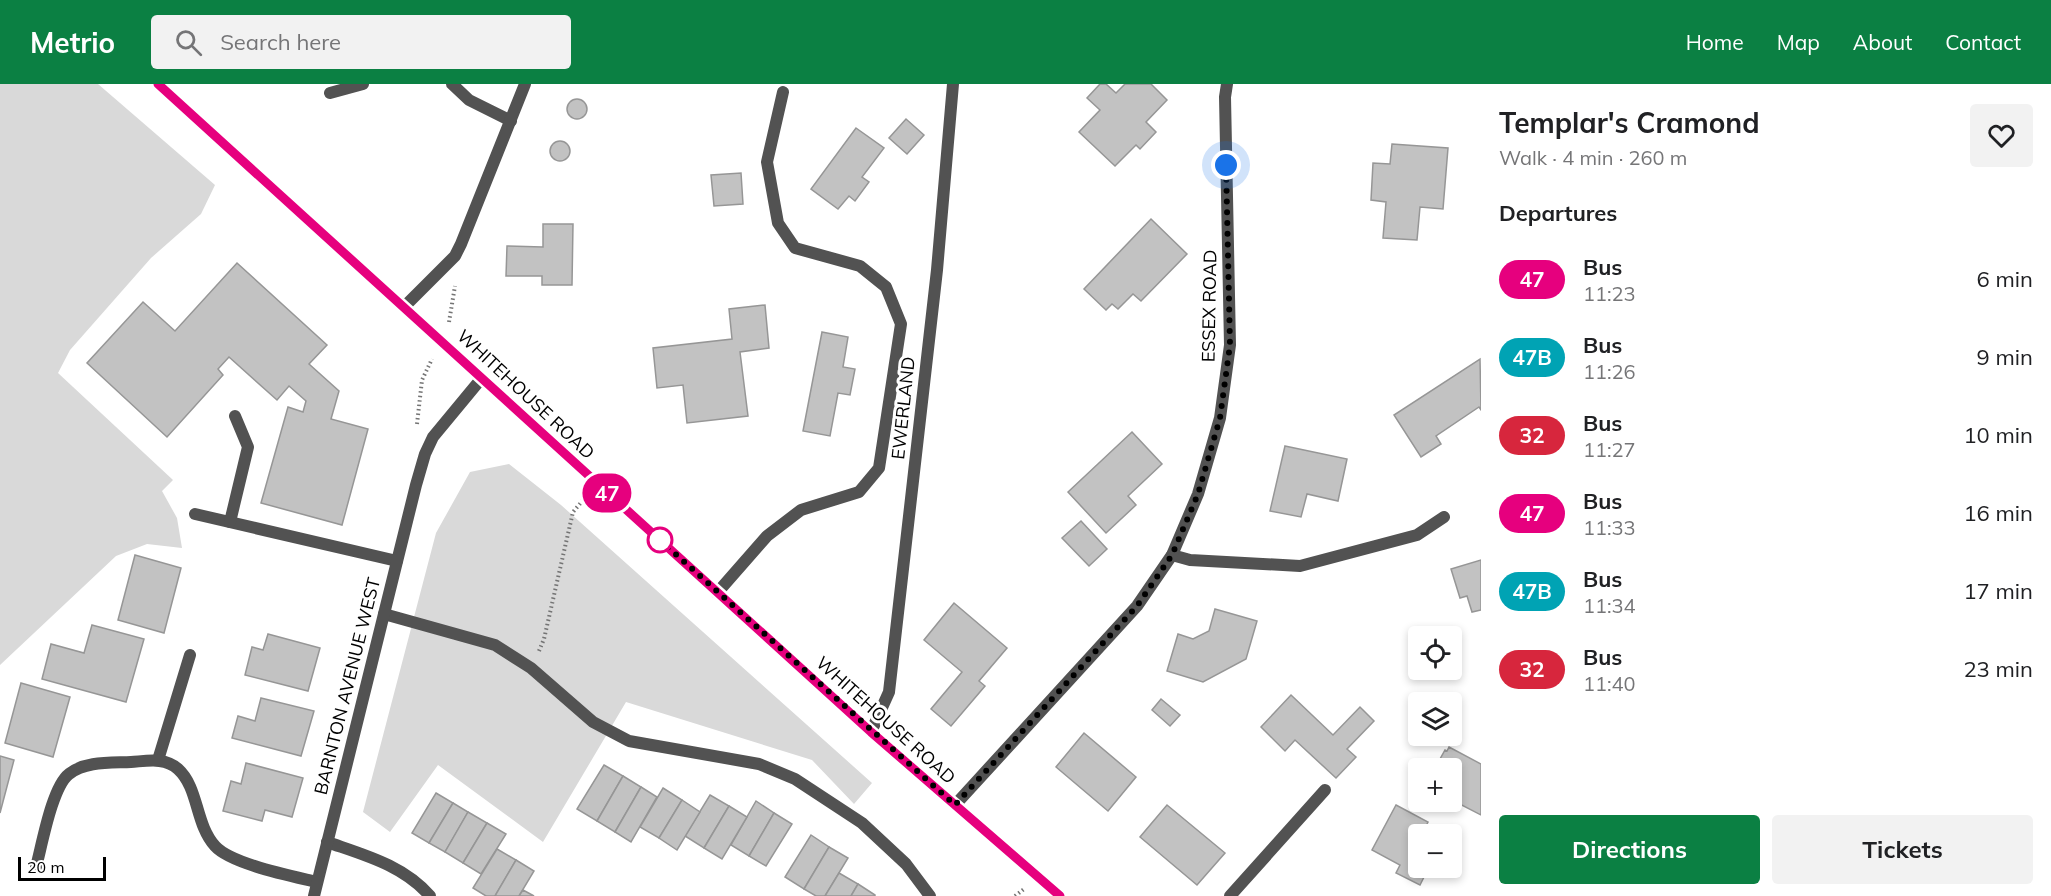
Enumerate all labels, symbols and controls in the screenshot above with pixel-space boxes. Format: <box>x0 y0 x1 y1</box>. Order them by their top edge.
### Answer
search box <box>151 15 571 69</box>
text: Metrio <box>30 25 115 60</box>
icon: search <box>172 26 205 59</box>
text: Search here <box>220 28 341 56</box>
text: Home <box>1686 29 1744 55</box>
text: Map <box>1777 29 1820 55</box>
text: About <box>1853 29 1912 55</box>
text: Contact <box>1945 29 2021 55</box>
button: heart <box>1970 104 2033 167</box>
text: Templar's Cramond <box>1499 105 1760 140</box>
text: Walk · 4 min · 260 m <box>1499 145 1687 170</box>
your location <box>1211 150 1241 180</box>
text: Departures <box>1499 199 1617 227</box>
street label: ESSEX ROAD <box>1197 250 1221 362</box>
text: Bus <box>1583 253 1622 281</box>
text: 6 min <box>1977 265 2033 293</box>
text: 47 <box>1519 266 1545 292</box>
text: 11:23 <box>1583 281 1636 306</box>
street label: WHITEHOUSE ROAD <box>452 324 600 464</box>
text: Bus <box>1583 331 1622 359</box>
text: 9 min <box>1977 343 2033 371</box>
text: 47B <box>1512 344 1552 370</box>
street label: EWERLAND <box>886 356 920 460</box>
text: 11:26 <box>1583 359 1636 384</box>
text: Bus <box>1583 409 1622 437</box>
text: 10 min <box>1963 421 2033 449</box>
text: 32 <box>1519 422 1545 448</box>
text: 11:27 <box>1583 437 1636 462</box>
line badge: 47 <box>580 474 634 512</box>
text: 47 <box>594 480 620 506</box>
text: Bus <box>1583 487 1622 515</box>
text: 16 min <box>1963 499 2033 527</box>
text: 47 <box>1519 500 1545 526</box>
text: 11:33 <box>1583 515 1636 540</box>
unlabelled marker <box>647 527 673 553</box>
text: Bus <box>1583 565 1622 593</box>
street label: BARNTON AVENUE WEST <box>309 575 385 797</box>
text: 17 min <box>1963 577 2033 605</box>
text: 47B <box>1512 578 1552 604</box>
text: 11:34 <box>1583 593 1636 618</box>
map controls <box>1408 626 1462 878</box>
button: locate <box>1408 626 1462 680</box>
text: Bus <box>1583 643 1622 671</box>
street label: WHITEHOUSE ROAD <box>811 651 961 789</box>
text: 23 min <box>1963 655 2033 683</box>
text: 32 <box>1519 656 1545 682</box>
text: 11:40 <box>1583 671 1636 696</box>
button: layers <box>1408 692 1462 746</box>
button: + <box>1408 758 1462 812</box>
button: Directions <box>1499 815 1760 884</box>
button: Tickets <box>1772 815 2033 884</box>
button: − <box>1408 824 1462 878</box>
scale bar <box>18 854 106 882</box>
text: 20 m <box>27 857 64 877</box>

